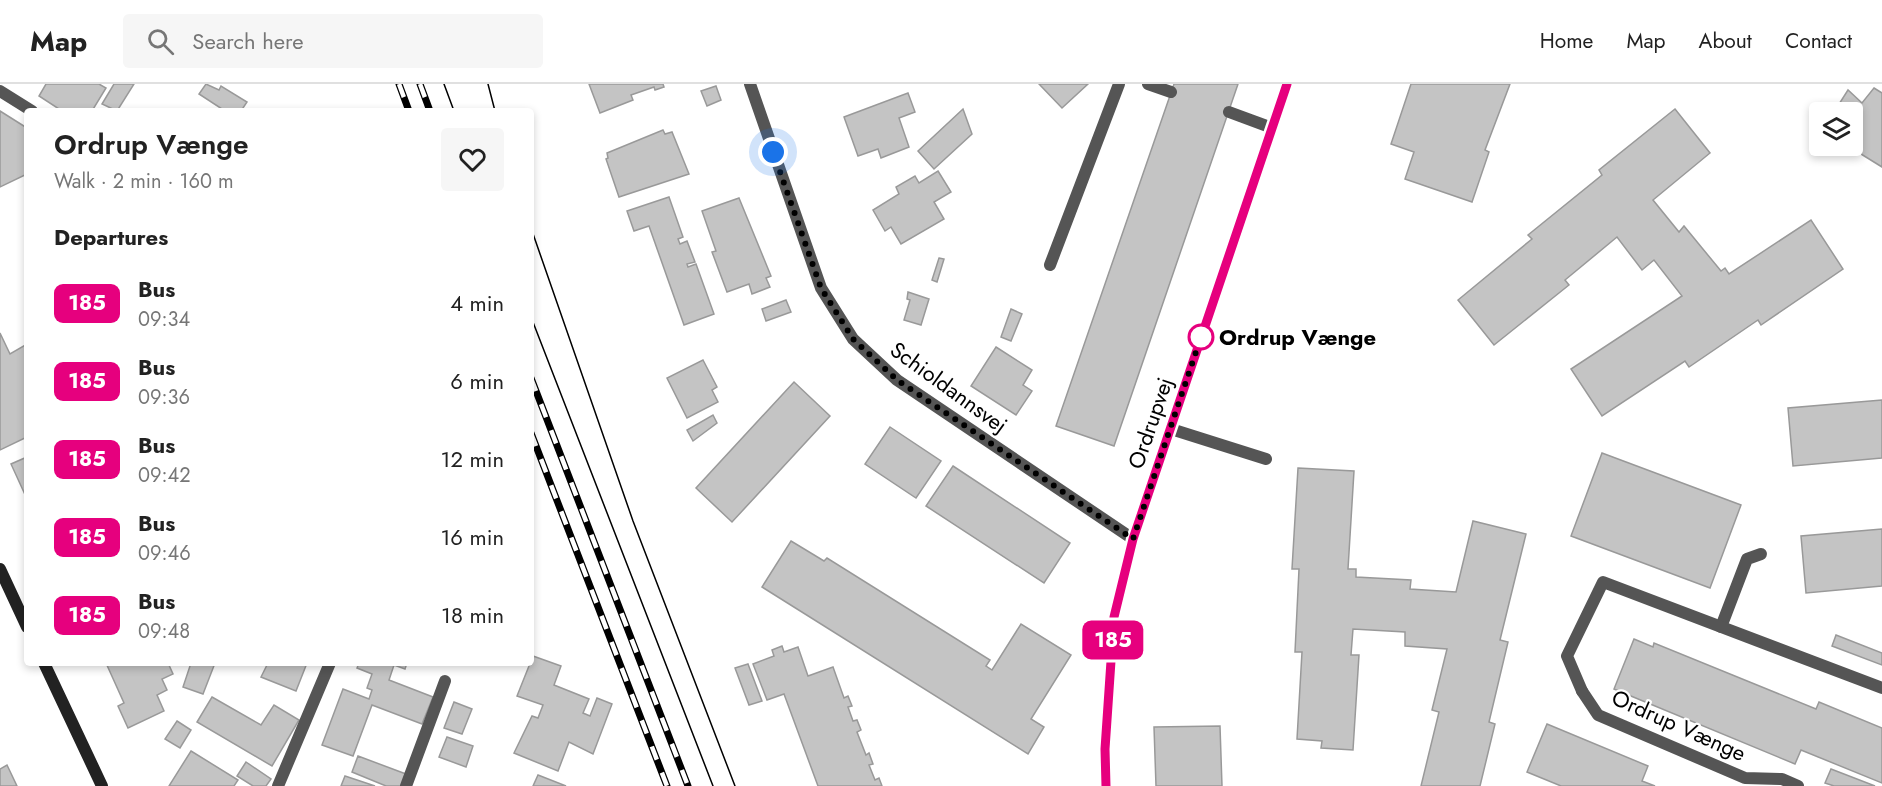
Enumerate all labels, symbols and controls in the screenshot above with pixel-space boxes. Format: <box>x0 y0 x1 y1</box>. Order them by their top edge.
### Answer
search box <box>123 14 543 68</box>
text: Map <box>30 21 87 62</box>
icon: search <box>144 25 177 58</box>
text: Search here <box>192 25 304 57</box>
text: Home <box>1540 26 1593 56</box>
text: Map <box>1626 26 1666 56</box>
text: About <box>1699 26 1752 56</box>
text: Contact <box>1785 26 1852 56</box>
map controls <box>1809 102 1863 156</box>
button: layers <box>1809 102 1863 156</box>
text: Ordrup Vænge <box>54 124 249 165</box>
button: heart <box>441 128 504 191</box>
your location <box>758 137 788 167</box>
text: Walk · 2 min · 160 m <box>54 167 234 196</box>
text: Departures <box>54 221 168 253</box>
text: Bus <box>138 273 175 305</box>
text: 4 min <box>450 287 504 319</box>
text: 185 <box>68 288 106 318</box>
text: 09:34 <box>138 305 190 334</box>
place label: Ordrup Vænge <box>1219 321 1376 353</box>
marker: Ordrup Vænge <box>1188 324 1214 350</box>
street label: Schioldannsvej <box>884 333 1014 441</box>
text: Bus <box>138 351 175 383</box>
text: 6 min <box>450 365 504 397</box>
text: 185 <box>68 366 106 396</box>
street label: Ordrupvej <box>1119 373 1181 473</box>
text: 09:36 <box>138 383 190 412</box>
text: Bus <box>138 429 175 461</box>
text: 12 min <box>441 443 504 475</box>
text: 185 <box>68 444 106 474</box>
text: 09:42 <box>138 461 191 490</box>
text: Bus <box>138 507 175 539</box>
text: 16 min <box>440 521 504 553</box>
text: 185 <box>68 522 106 552</box>
text: 09:46 <box>138 539 191 568</box>
text: Bus <box>138 585 175 617</box>
text: 18 min <box>441 599 504 631</box>
text: 185 <box>68 600 106 630</box>
text: 09:48 <box>138 617 190 646</box>
line badge: 185 <box>1078 620 1148 660</box>
text: 185 <box>1094 625 1132 655</box>
street label: Ordrup Vænge <box>1607 681 1751 769</box>

